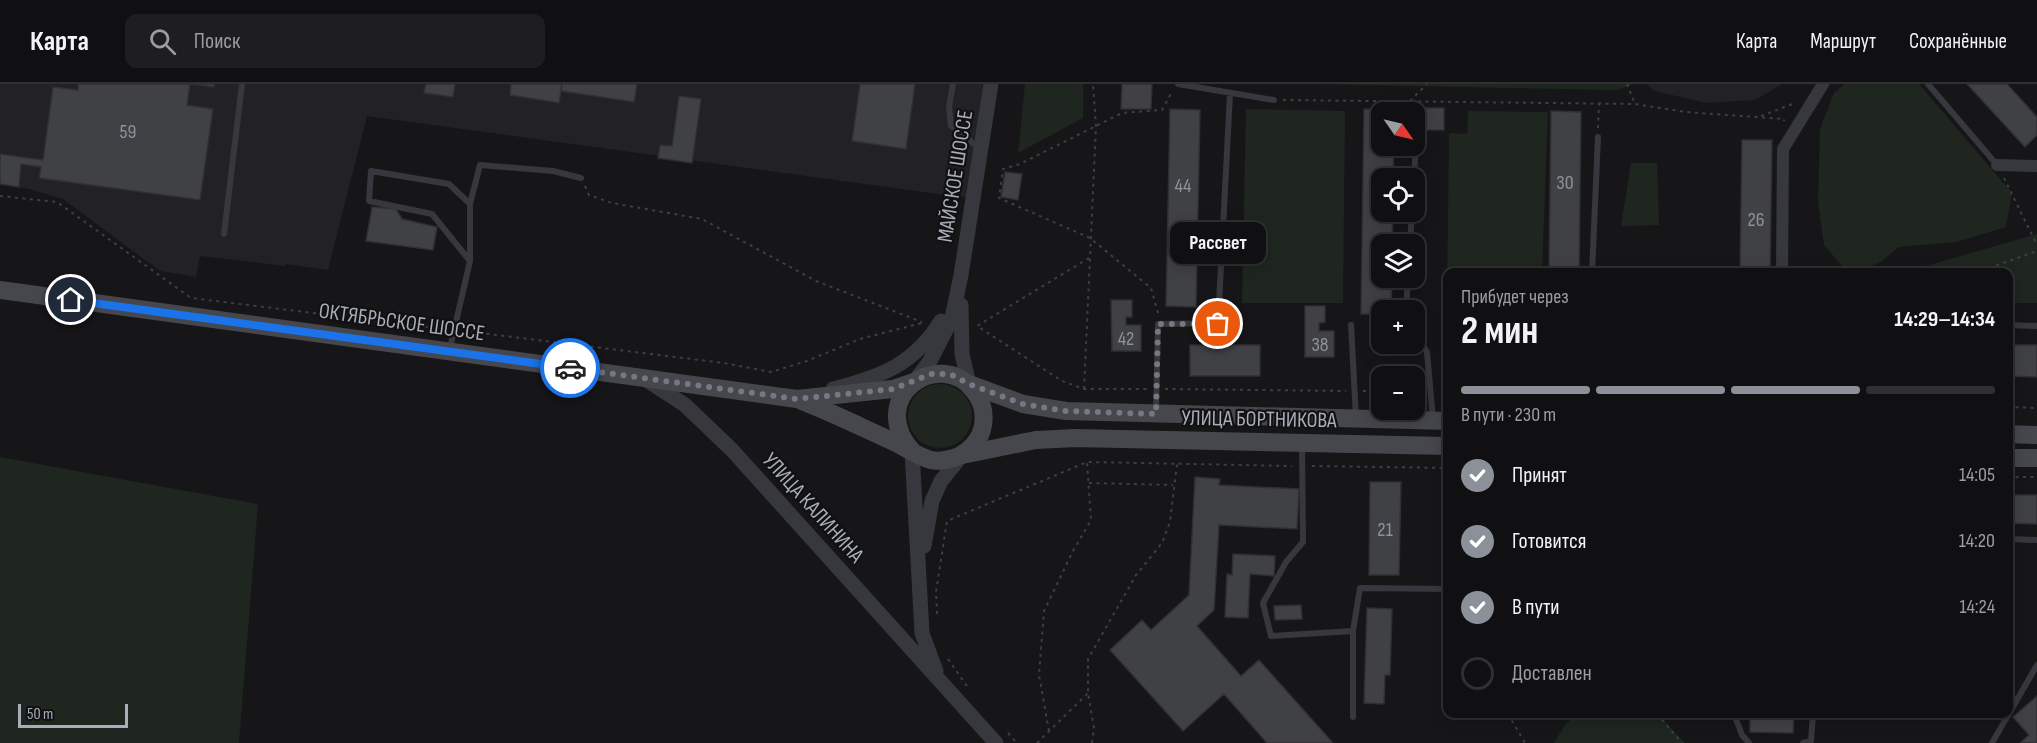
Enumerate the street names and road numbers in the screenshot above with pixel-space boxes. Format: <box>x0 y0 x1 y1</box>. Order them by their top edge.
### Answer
street label: МАЙСКОЕ ШОССЕ <box>932 108 979 244</box>
street label: ОКТЯБРЬСКОЕ ШОССЕ <box>317 297 487 348</box>
street label: УЛИЦА БОРТНИКОВА <box>1181 405 1337 434</box>
street label: УЛИЦА КАЛИНИНА <box>756 447 870 569</box>

